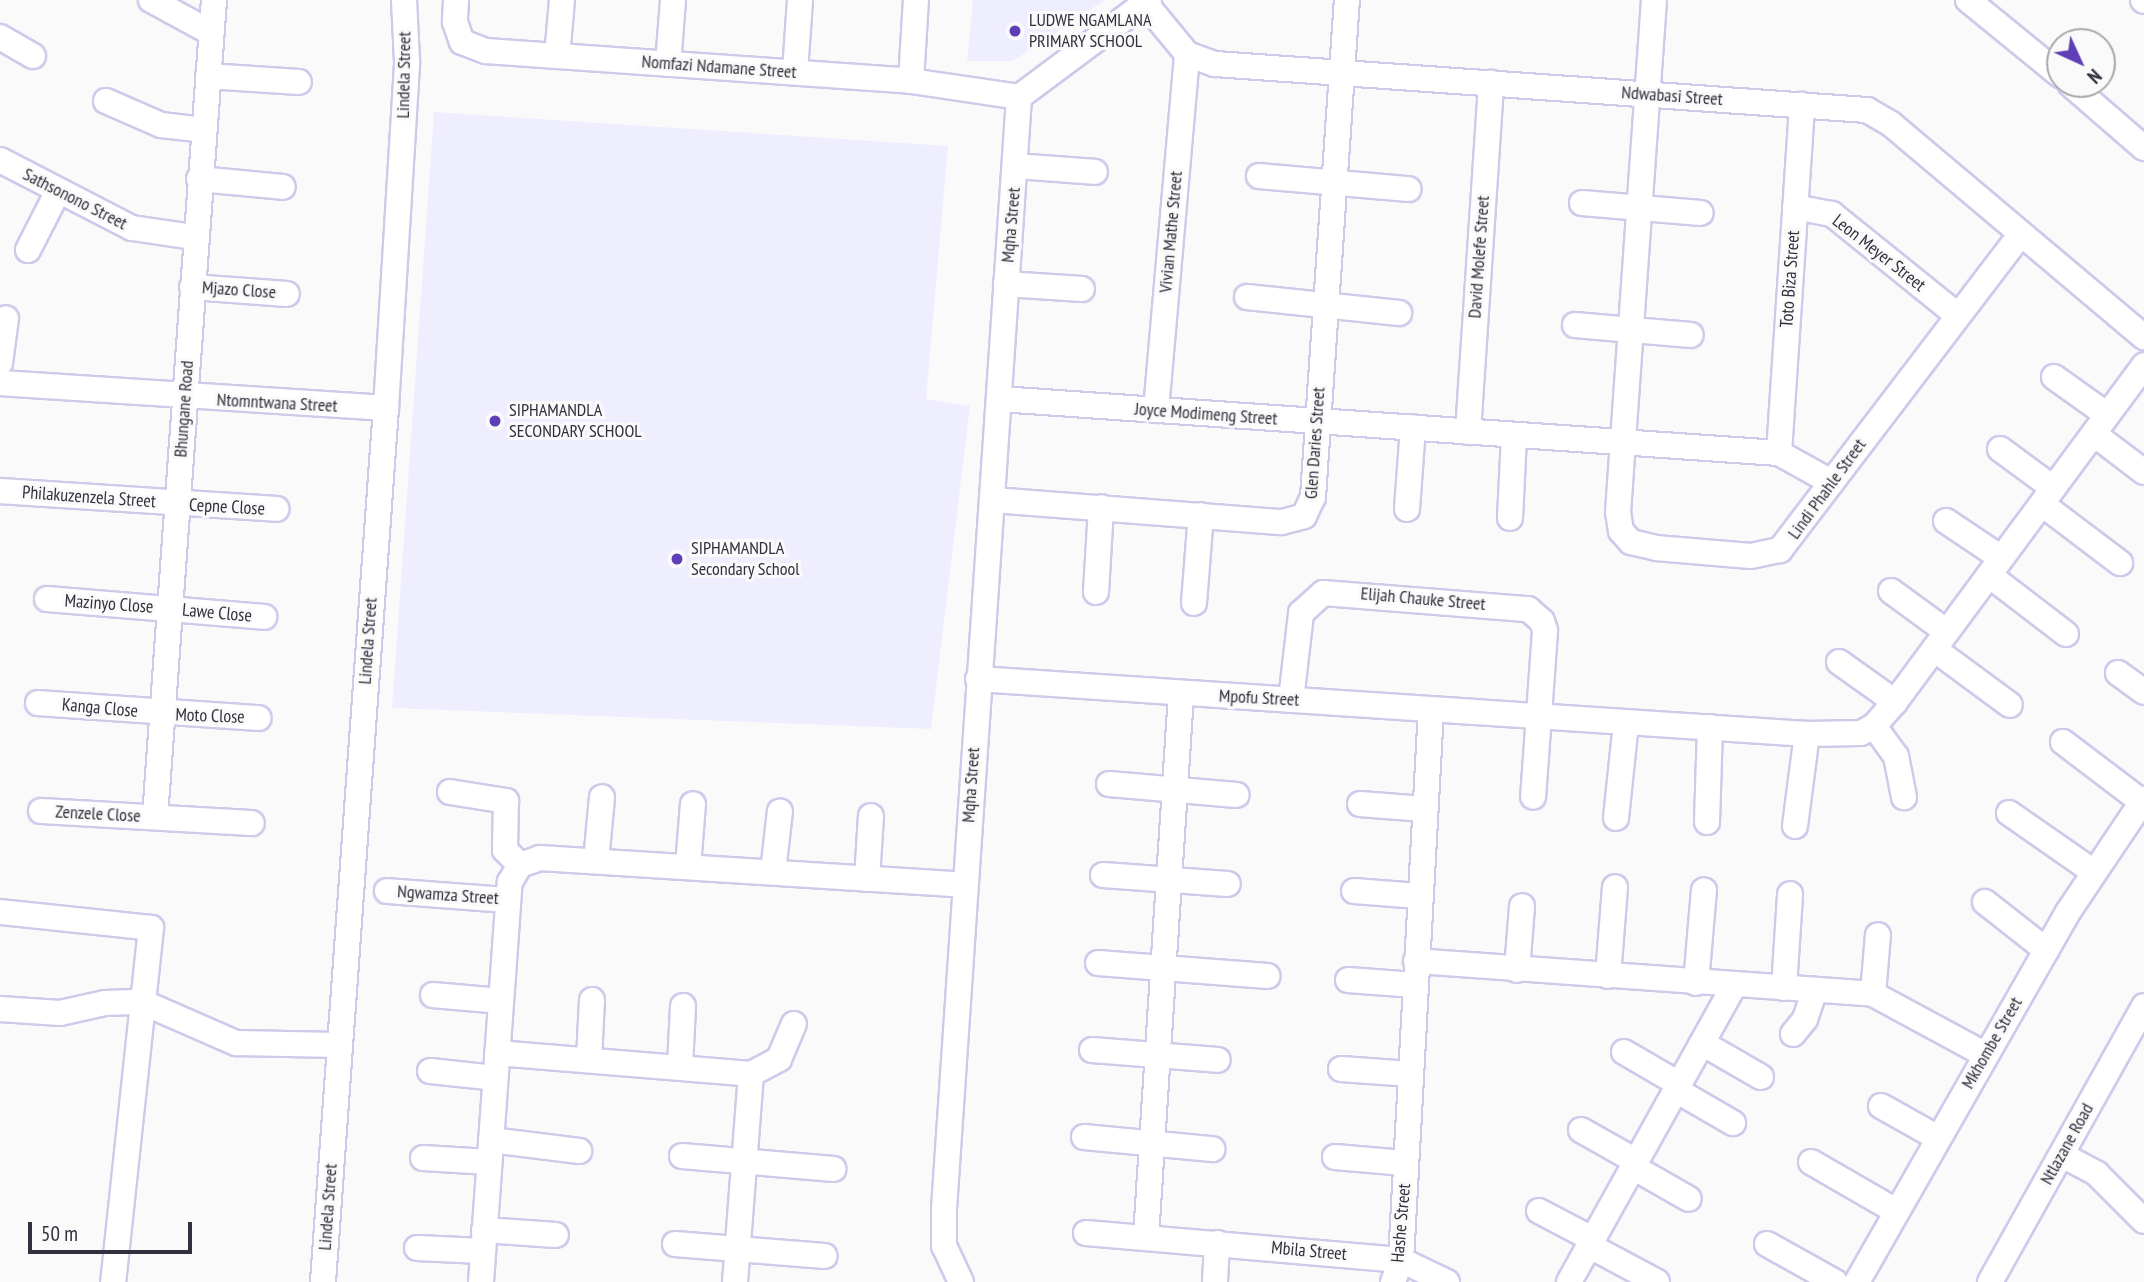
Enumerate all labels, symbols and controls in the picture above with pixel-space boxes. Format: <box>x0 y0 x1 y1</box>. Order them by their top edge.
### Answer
place label: LUDWE NGAMLANA PRIMARY SCHOOL <box>1029 10 1151 52</box>
marker: LUDWE NGAMLANA PRIMARY SCHOOL <box>1007 23 1023 39</box>
north arrow <box>2046 28 2116 98</box>
street label: Lindela Street <box>392 31 416 119</box>
street label: Nomfazi Ndamane Street <box>641 51 797 83</box>
text: N <box>2082 64 2107 89</box>
street label: Ndwabasi Street <box>1621 82 1723 110</box>
street label: Sathsonono Street <box>19 163 131 235</box>
street label: Vivian Mathe Street <box>1155 170 1187 294</box>
street label: Mqha Street <box>997 186 1025 264</box>
street label: David Molefe Street <box>1464 195 1494 319</box>
street label: Leon Meyer Street <box>1828 210 1930 296</box>
street label: Toto Biza Street <box>1776 230 1804 328</box>
street label: Mjazo Close <box>201 277 277 303</box>
street label: Bhungane Road <box>170 360 198 458</box>
street label: Glen Daries Street <box>1300 386 1330 500</box>
street label: Ntomntwana Street <box>216 389 338 417</box>
street label: Joyce Modimeng Street <box>1134 398 1278 430</box>
place label: SIPHAMANDLA SECONDARY SCHOOL <box>509 400 642 442</box>
marker: SIPHAMANDLA SECONDARY SCHOOL <box>487 413 503 429</box>
street label: Lindi Phahle Street <box>1783 435 1871 543</box>
street label: Philakuzenzela Street <box>21 482 157 512</box>
street label: Cepne Close <box>189 494 265 520</box>
place label: SIPHAMANDLA Secondary School <box>691 538 800 580</box>
marker: SIPHAMANDLA Secondary School <box>669 551 685 567</box>
street label: Elijah Chauke Street <box>1360 583 1486 615</box>
street label: Mazinyo Close <box>64 590 154 618</box>
street label: Lindela Street <box>354 597 382 685</box>
street label: Lawe Close <box>181 599 253 627</box>
street label: Mpofu Street <box>1218 685 1300 711</box>
street label: Kanga Close <box>61 694 139 722</box>
street label: Moto Close <box>175 704 245 728</box>
street label: Mqha Street <box>958 747 984 823</box>
street label: Zenzele Close <box>55 801 141 827</box>
street label: Ngwamza Street <box>396 881 500 909</box>
street label: Mkhombe Street <box>1957 993 2027 1093</box>
street label: Ntlazane Road <box>2036 1100 2098 1188</box>
street label: Lindela Street <box>314 1163 342 1251</box>
street label: Hashe Street <box>1387 1183 1415 1263</box>
scale bar <box>32 1208 196 1252</box>
text: 50 m <box>41 1220 78 1247</box>
street label: Mbila Street <box>1270 1237 1348 1265</box>

